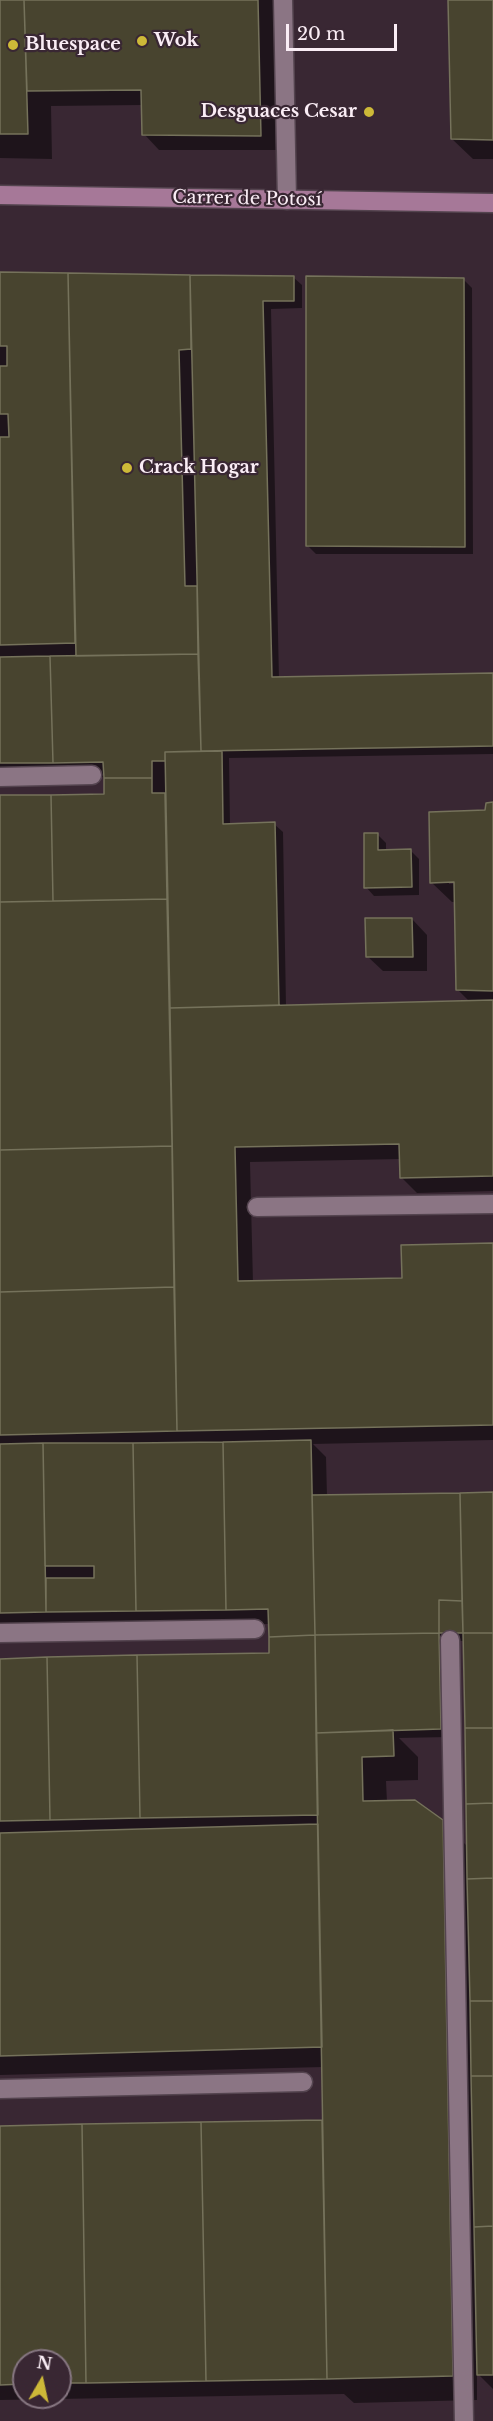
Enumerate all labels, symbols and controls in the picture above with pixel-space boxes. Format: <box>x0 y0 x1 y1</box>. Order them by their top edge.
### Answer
scale bar <box>289 12 400 50</box>
text: 20 m <box>297 23 345 45</box>
place label: Wok <box>154 30 199 52</box>
place label: Bluespace <box>25 34 121 56</box>
marker: Wok <box>135 34 149 48</box>
marker: Bluespace <box>6 38 20 52</box>
place label: Desguaces Cesar <box>201 101 357 123</box>
marker: Desguaces Cesar <box>362 105 376 119</box>
street label: Carrer de Potosí <box>172 187 322 211</box>
place label: Crack Hogar <box>139 457 259 479</box>
marker: Crack Hogar <box>120 461 134 475</box>
north arrow <box>12 2349 72 2409</box>
text: N <box>36 2352 53 2374</box>

